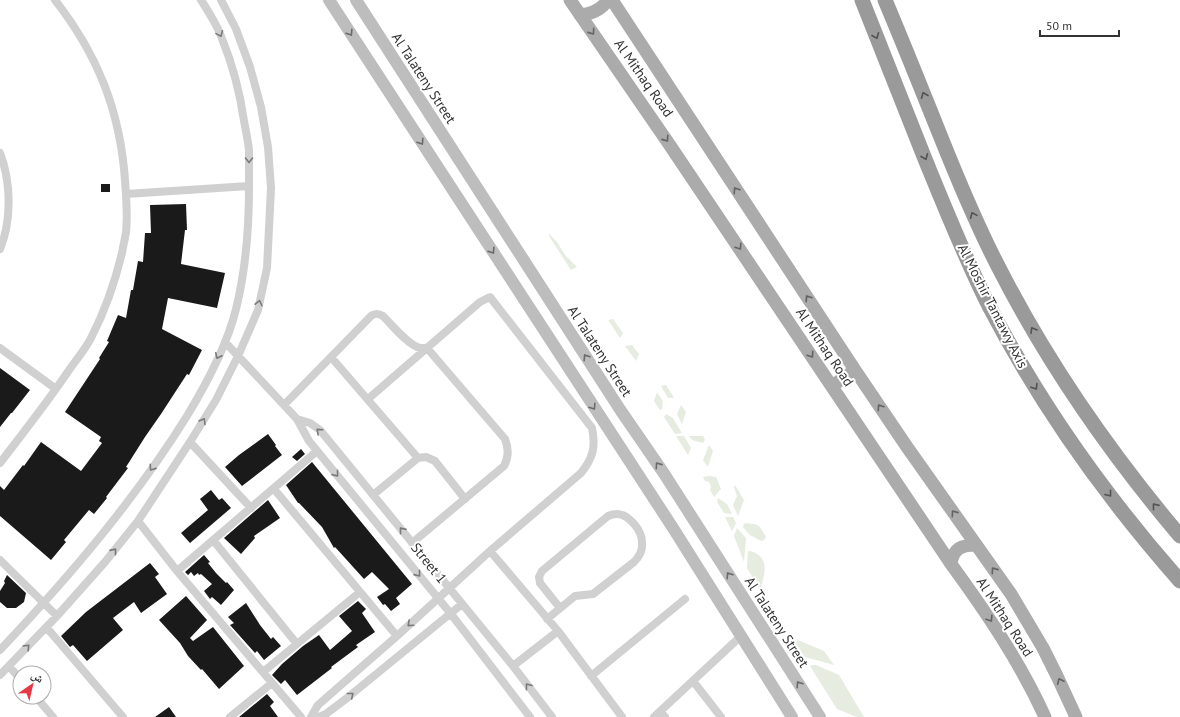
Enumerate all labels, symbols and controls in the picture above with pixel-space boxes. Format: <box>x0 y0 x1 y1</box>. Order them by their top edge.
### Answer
scale bar <box>1040 12 1119 38</box>
text: 50 m <box>1046 18 1072 33</box>
one-way arrow <box>587 28 595 35</box>
one-way arrow <box>346 29 353 36</box>
street label: Al Talateny Street <box>388 29 460 127</box>
one-way arrow <box>215 30 223 38</box>
one-way arrow <box>872 33 880 40</box>
street label: Al Mithaq Road <box>611 36 677 120</box>
one-way arrow <box>920 91 928 98</box>
one-way arrow <box>661 135 669 142</box>
one-way arrow <box>416 138 424 145</box>
one-way arrow <box>920 153 928 160</box>
one-way arrow <box>245 157 253 163</box>
one-way arrow <box>734 187 741 194</box>
one-way arrow <box>970 211 978 218</box>
street label: Al Moshir Tantawy Axis <box>954 241 1032 371</box>
one-way arrow <box>734 243 741 250</box>
one-way arrow <box>487 247 495 254</box>
one-way arrow <box>805 295 813 302</box>
one-way arrow <box>254 300 262 307</box>
street label: Al Talateny Street <box>564 302 636 400</box>
street label: Al Mithaq Road <box>792 304 858 390</box>
one-way arrow <box>1030 327 1037 334</box>
one-way arrow <box>806 351 814 358</box>
one-way arrow <box>216 352 223 359</box>
one-way arrow <box>583 354 591 361</box>
one-way arrow <box>1031 383 1038 390</box>
one-way arrow <box>589 403 596 410</box>
one-way arrow <box>878 404 885 411</box>
one-way arrow <box>199 418 206 425</box>
one-way arrow <box>316 428 324 435</box>
one-way arrow <box>655 462 663 469</box>
one-way arrow <box>150 463 157 470</box>
one-way arrow <box>331 469 338 476</box>
one-way arrow <box>1104 490 1111 497</box>
one-way arrow <box>1152 503 1159 511</box>
one-way arrow <box>952 511 959 518</box>
one-way arrow <box>400 528 407 535</box>
street label: Street 1 <box>407 539 451 587</box>
one-way arrow <box>109 548 116 555</box>
one-way arrow <box>992 567 999 574</box>
one-way arrow <box>414 570 421 577</box>
one-way arrow <box>726 572 733 579</box>
street label: Al Talateny Street <box>741 573 813 671</box>
street label: Al Mithaq Road <box>973 574 1037 660</box>
one-way arrow <box>985 614 992 621</box>
one-way arrow <box>407 619 415 626</box>
one-way arrow <box>22 644 30 652</box>
north arrow <box>12 665 52 705</box>
text: ش <box>28 668 47 687</box>
one-way arrow <box>1057 678 1065 686</box>
one-way arrow <box>796 681 803 688</box>
one-way arrow <box>526 683 533 690</box>
one-way arrow <box>346 693 353 700</box>

